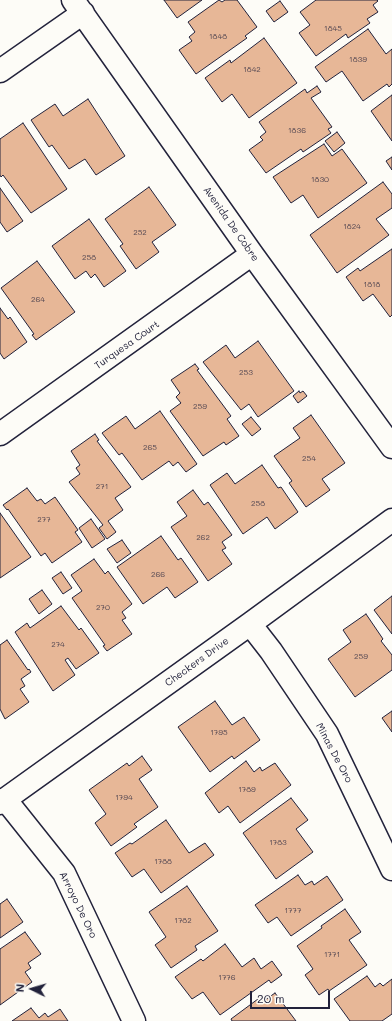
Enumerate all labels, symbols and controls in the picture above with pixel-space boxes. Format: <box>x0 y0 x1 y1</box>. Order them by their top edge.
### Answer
house number: 1845 <box>324 24 342 34</box>
house number: 1848 <box>209 32 227 42</box>
house number: 1839 <box>349 55 367 65</box>
house number: 1842 <box>243 65 261 75</box>
house number: 1836 <box>288 126 306 136</box>
house number: 1830 <box>311 175 329 185</box>
street label: Avenida De Cobre <box>201 184 261 264</box>
house number: 1824 <box>343 222 361 232</box>
house number: 252 <box>133 228 147 238</box>
house number: 258 <box>82 253 96 263</box>
house number: 1818 <box>364 280 380 290</box>
house number: 264 <box>31 295 45 305</box>
street label: Turquesa Court <box>92 318 162 372</box>
house number: 253 <box>239 368 253 378</box>
house number: 259 <box>193 402 207 412</box>
house number: 265 <box>143 443 157 453</box>
house number: 254 <box>302 454 316 464</box>
house number: 271 <box>96 482 108 492</box>
house number: 258 <box>251 499 265 509</box>
house number: 277 <box>37 515 51 525</box>
house number: 262 <box>196 533 210 543</box>
house number: 266 <box>151 570 165 580</box>
house number: 270 <box>96 603 110 613</box>
street label: Checkers Drive <box>163 635 231 689</box>
house number: 274 <box>51 640 65 650</box>
house number: 259 <box>354 652 368 662</box>
street label: Minas De Oro <box>313 721 355 785</box>
house number: 1795 <box>210 728 228 738</box>
house number: 1789 <box>238 785 256 795</box>
house number: 1794 <box>115 793 133 803</box>
house number: 1783 <box>269 838 287 848</box>
house number: 1788 <box>154 857 172 867</box>
street label: Arroyo De Oro <box>57 870 99 940</box>
house number: 1777 <box>285 906 301 916</box>
house number: 1782 <box>174 916 192 926</box>
house number: 1771 <box>324 950 340 960</box>
north arrow <box>12 969 52 1009</box>
house number: 1776 <box>218 973 236 983</box>
text: N <box>12 983 27 993</box>
scale bar <box>252 983 332 1009</box>
text: 20 m <box>257 990 285 1006</box>

